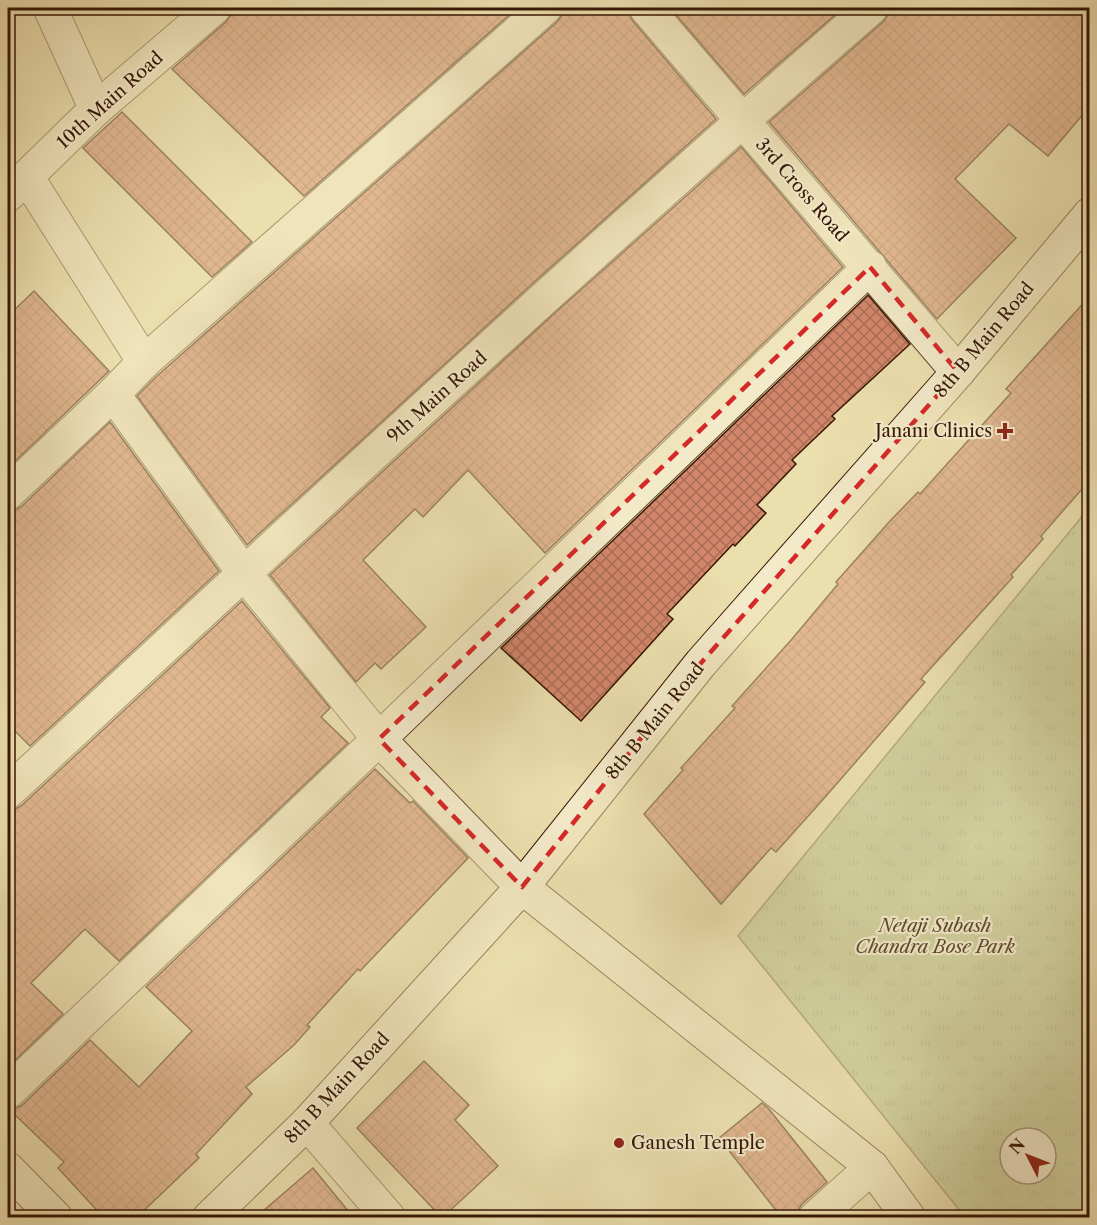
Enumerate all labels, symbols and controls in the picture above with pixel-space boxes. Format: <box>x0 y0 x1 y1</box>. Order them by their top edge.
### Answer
street label: 10th Main Road <box>52 47 168 153</box>
street label: 3rd Cross Road <box>751 134 853 246</box>
street label: 8th B Main Road <box>929 278 1039 402</box>
street label: 9th Main Road <box>383 346 491 448</box>
place label: Janani Clinics <box>872 420 992 442</box>
marker: Janani Clinics <box>996 422 1014 440</box>
street label: 8th B Main Road <box>601 658 709 784</box>
park label: Netaji Subash Chandra Bose Park <box>855 915 1015 958</box>
street label: 8th B Main Road <box>280 1028 394 1148</box>
north arrow <box>998 1126 1058 1186</box>
place label: Ganesh Temple <box>631 1132 765 1154</box>
text: N <box>1005 1134 1029 1158</box>
marker: Ganesh Temple <box>612 1136 626 1150</box>

